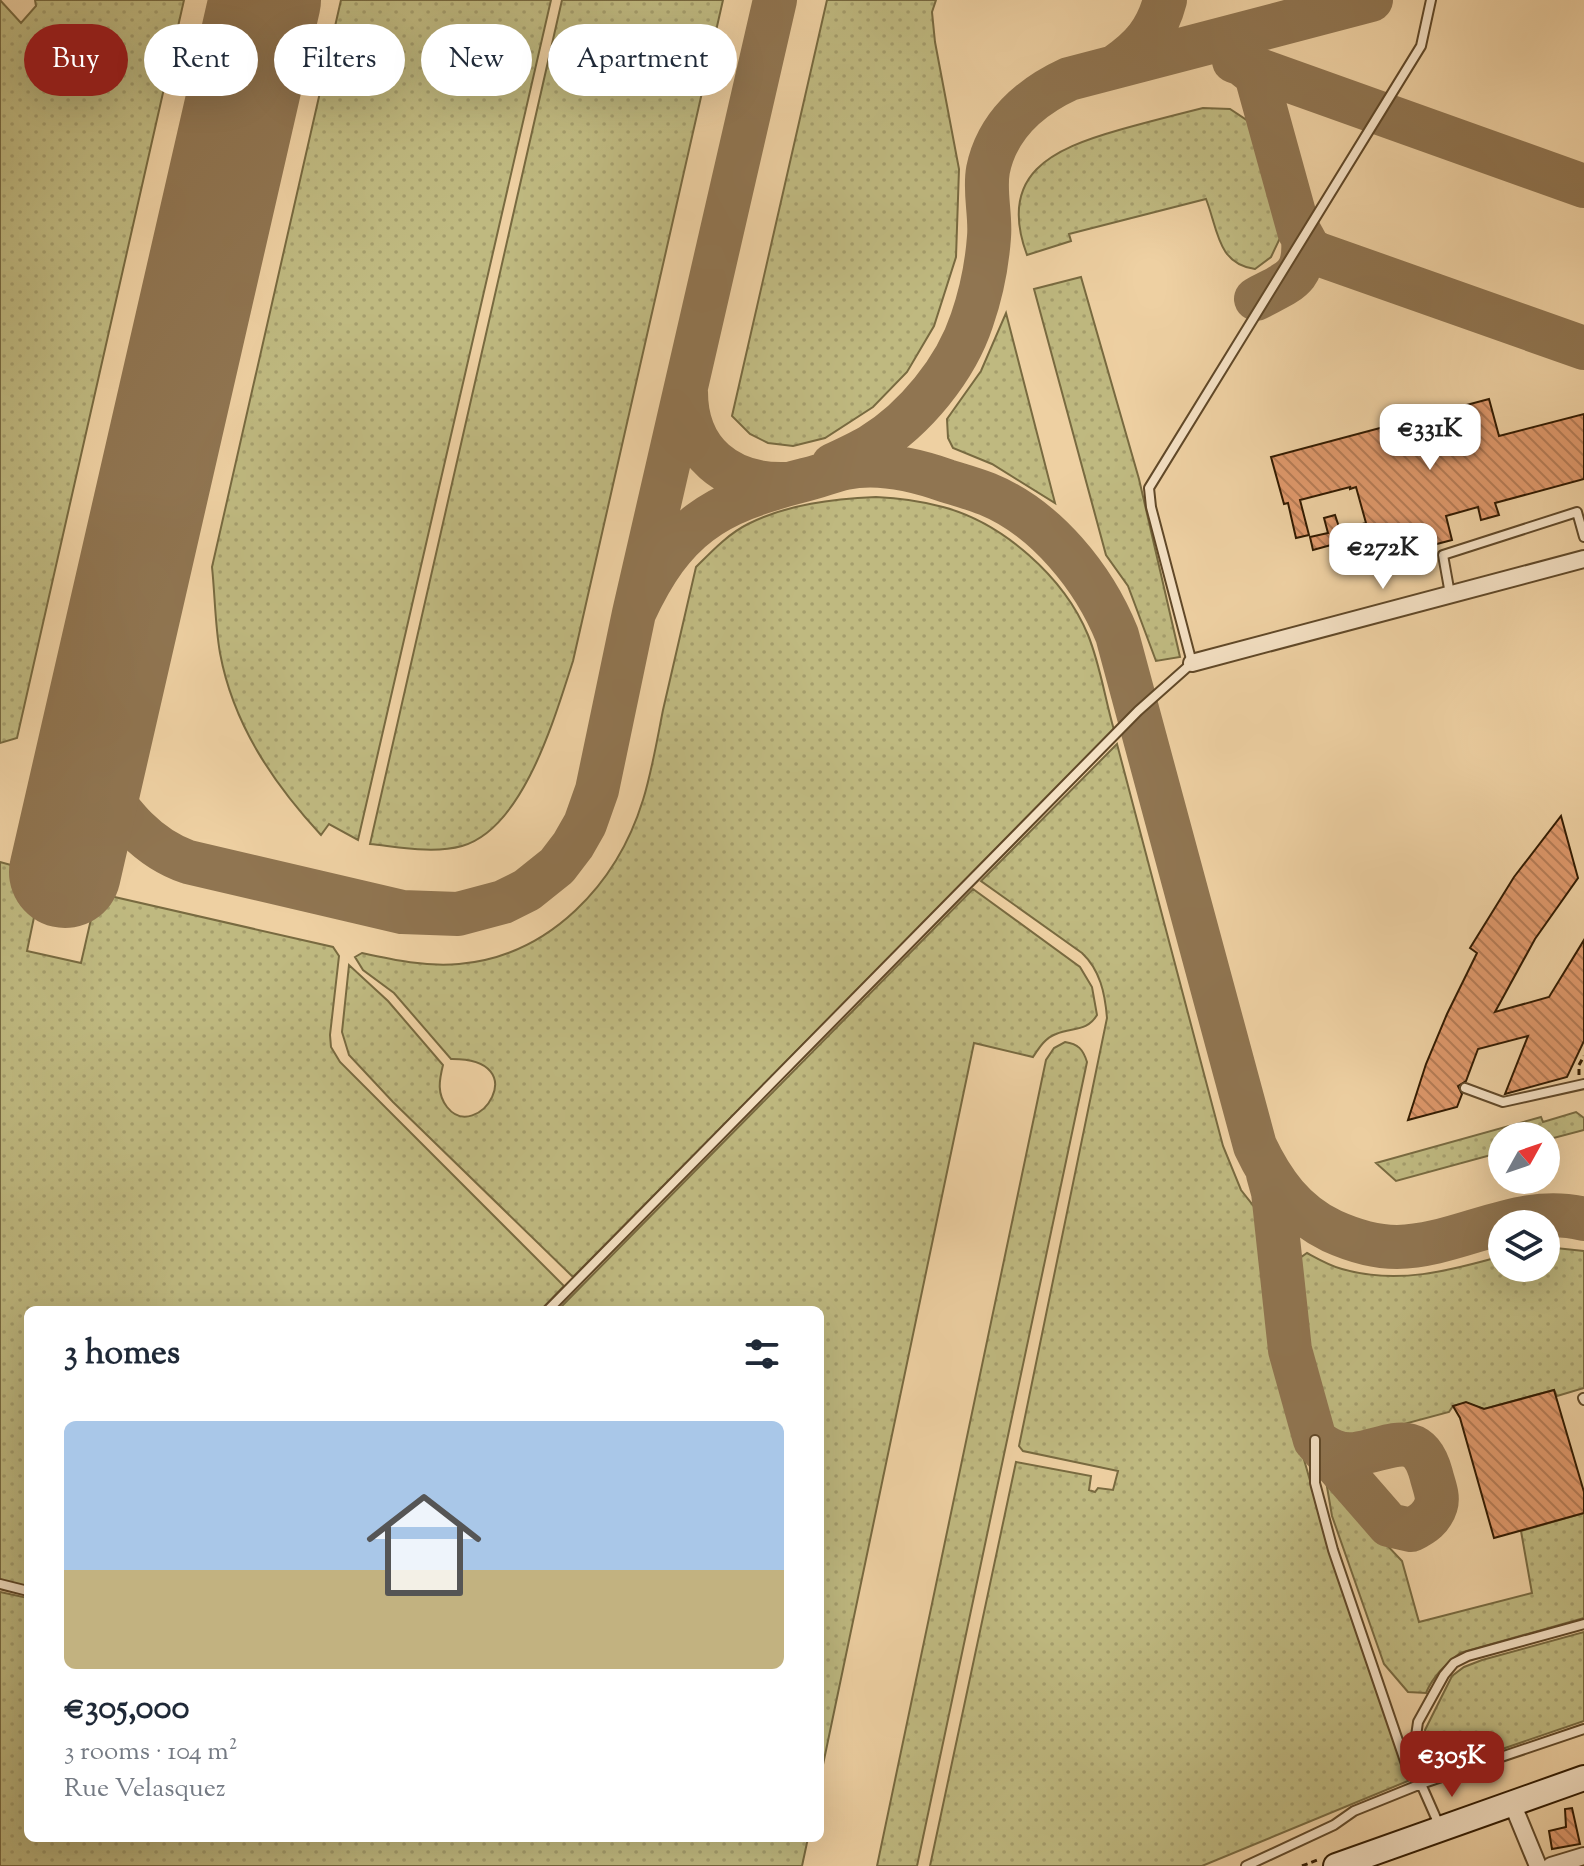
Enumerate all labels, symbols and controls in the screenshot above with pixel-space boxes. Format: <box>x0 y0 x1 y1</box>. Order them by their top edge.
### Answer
chip: Buy <box>24 24 128 96</box>
chip: Rent <box>144 24 258 96</box>
chip: Filters <box>274 24 405 96</box>
chip: New <box>421 24 532 96</box>
chip: Apartment <box>548 24 737 96</box>
pin: €331K <box>1374 404 1486 472</box>
text: €331K <box>1398 411 1462 448</box>
pin: €272K <box>1327 523 1439 591</box>
text: €272K <box>1347 530 1419 567</box>
north arrow <box>1488 1122 1560 1194</box>
map controls <box>1488 1122 1560 1282</box>
button: layers <box>1488 1210 1560 1282</box>
text: 3 homes <box>64 1330 180 1379</box>
icon: filters <box>740 1332 784 1376</box>
icon: home <box>352 1473 496 1617</box>
text: €305,000 <box>64 1685 189 1734</box>
pin: €305K <box>1396 1731 1508 1799</box>
text: 3 rooms · 104 m² <box>64 1734 238 1771</box>
text: €305K <box>1418 1738 1486 1775</box>
text: Rue Velasquez <box>64 1771 226 1808</box>

